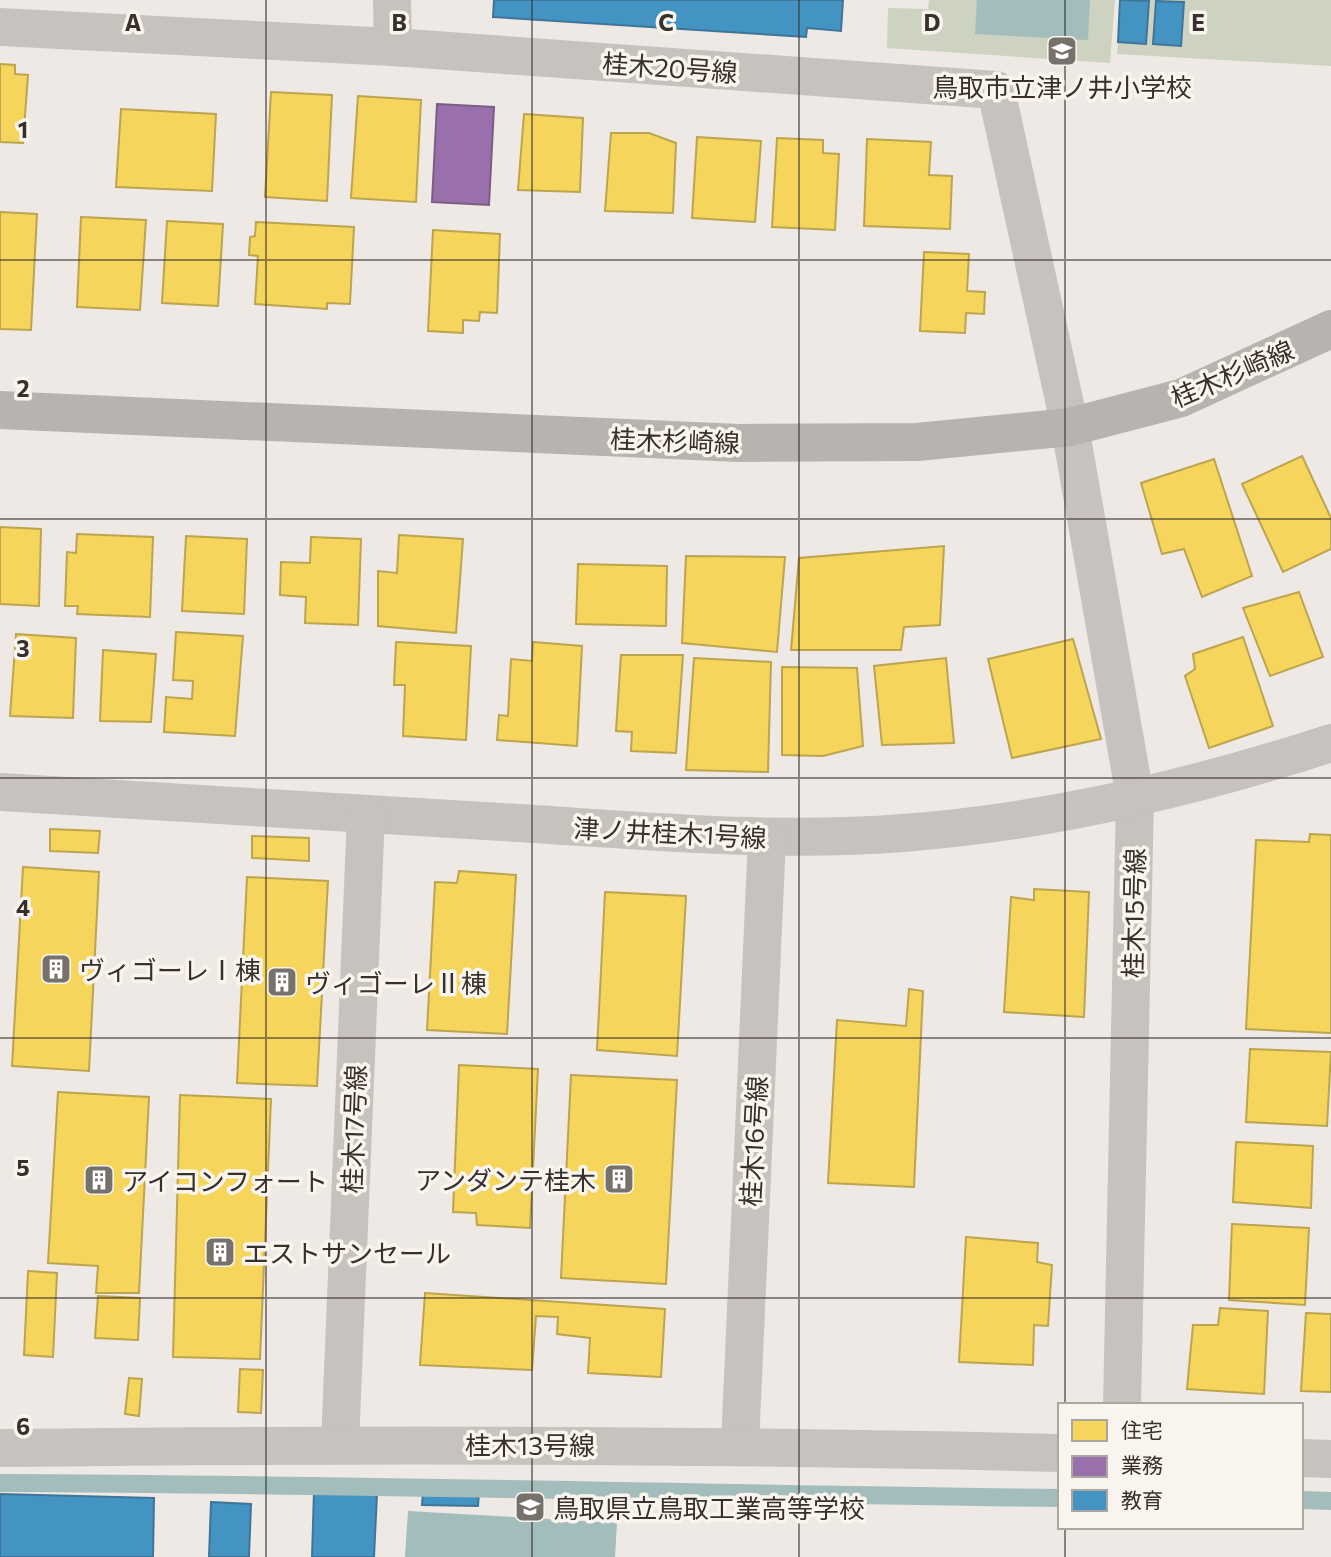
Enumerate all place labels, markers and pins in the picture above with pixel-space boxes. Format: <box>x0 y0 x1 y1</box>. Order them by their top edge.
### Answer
school or university icon: 鳥取市立津ノ井小学校 <box>1045 34 1079 68</box>
place label: 鳥取市立津ノ井小学校 <box>932 71 1192 102</box>
building icon: ヴィゴーレⅠ棟 <box>39 952 73 986</box>
place label: ヴィゴーレⅠ棟 <box>79 954 261 985</box>
building icon: ヴィゴーレⅡ棟 <box>265 965 299 999</box>
place label: ヴィゴーレⅡ棟 <box>305 967 487 998</box>
building icon: アンダンテ桂木 <box>602 1162 636 1196</box>
building icon: アイコンフォート <box>82 1163 116 1197</box>
place label: アンダンテ桂木 <box>415 1164 596 1195</box>
place label: アイコンフォート <box>122 1165 328 1196</box>
building icon: エストサンセール <box>203 1235 237 1269</box>
place label: エストサンセール <box>243 1237 451 1268</box>
school or university icon: 鳥取県立鳥取工業高等学校 <box>513 1490 547 1524</box>
place label: 鳥取県立鳥取工業高等学校 <box>553 1492 865 1523</box>

